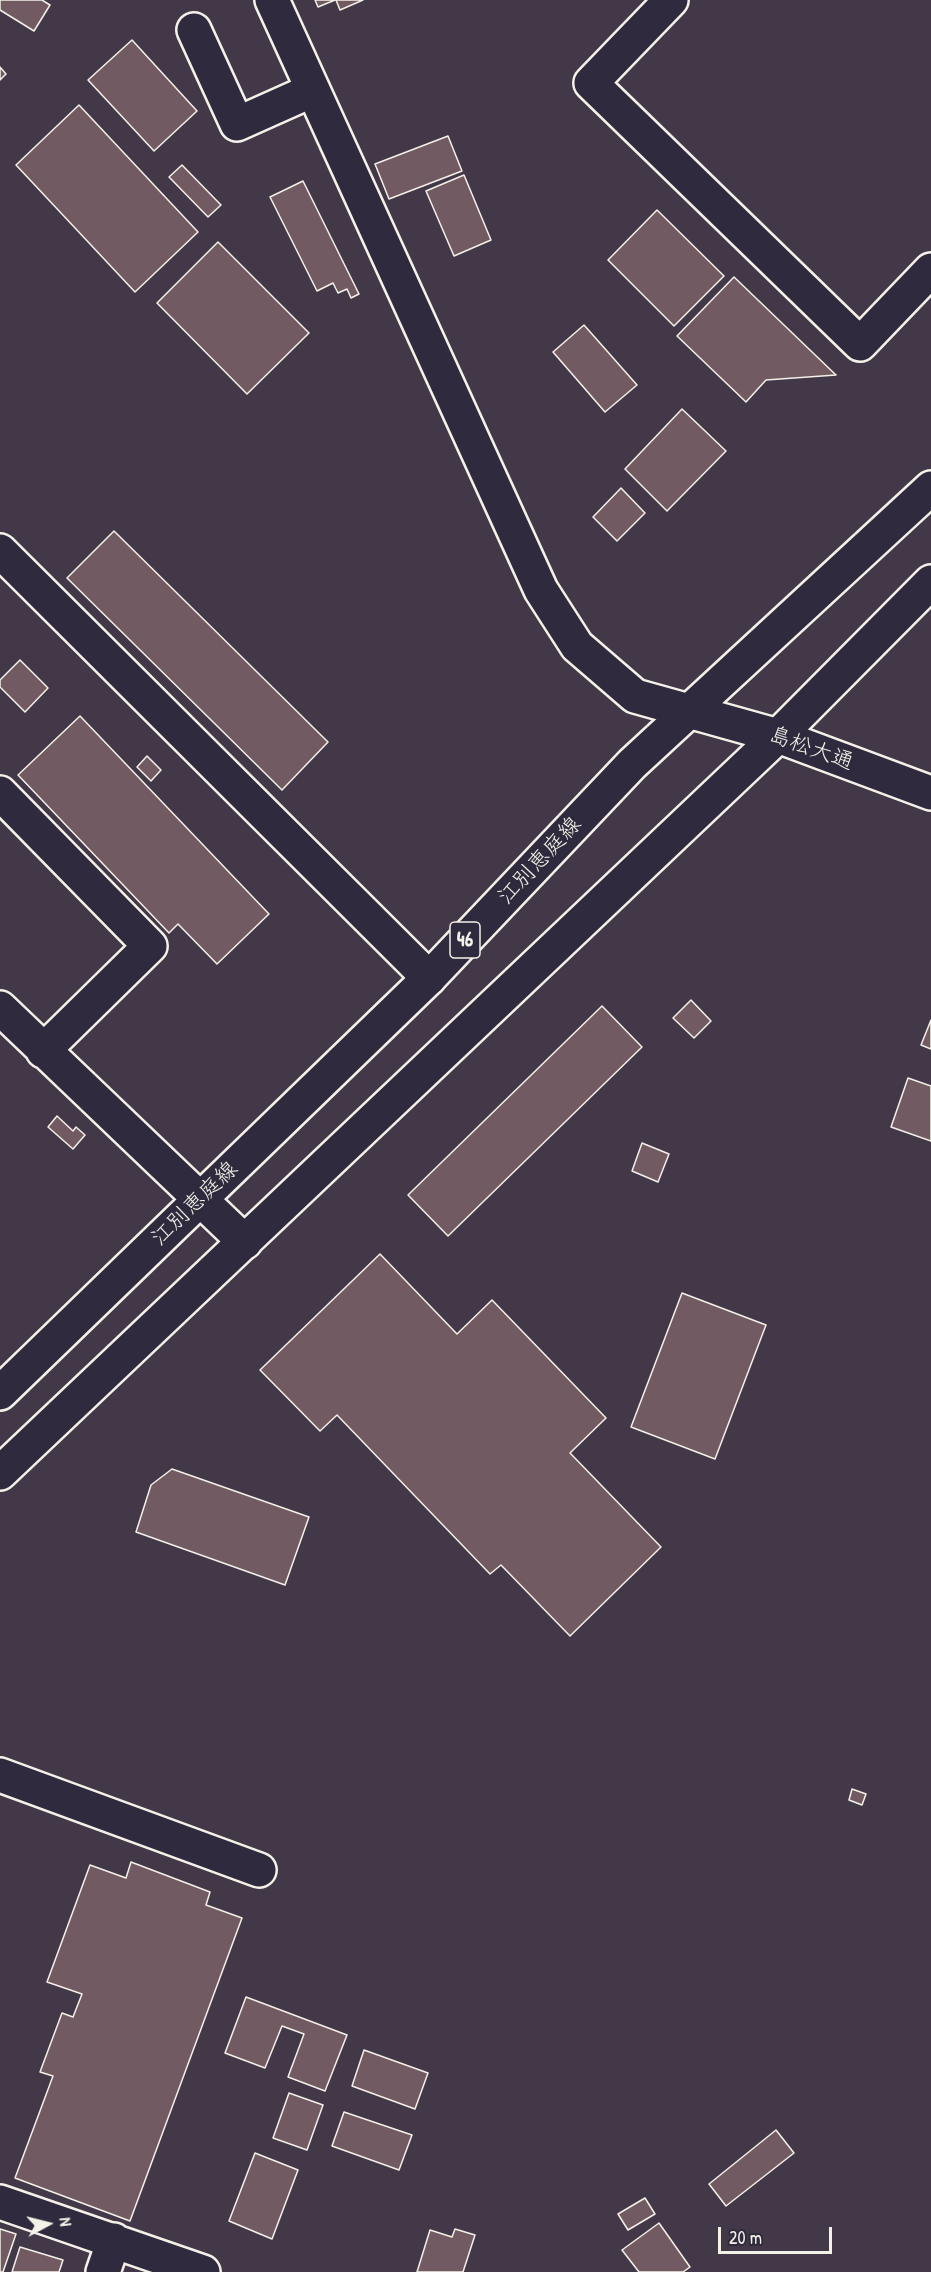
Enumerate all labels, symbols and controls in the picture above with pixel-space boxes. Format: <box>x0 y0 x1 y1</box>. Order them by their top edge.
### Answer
street label: 島松大通 <box>765 722 857 776</box>
street label: 江別恵庭線 <box>493 812 587 910</box>
road number: 46 <box>450 922 480 958</box>
street label: 江別恵庭線 <box>146 1156 244 1252</box>
north arrow <box>18 2194 78 2254</box>
scale bar <box>721 2215 835 2253</box>
text: N <box>54 2216 77 2227</box>
text: 20 m <box>729 2225 762 2250</box>

